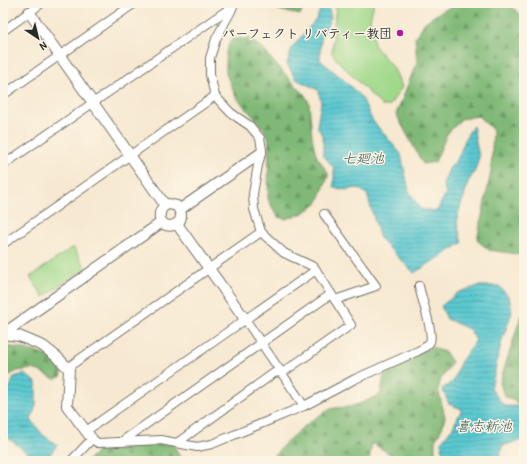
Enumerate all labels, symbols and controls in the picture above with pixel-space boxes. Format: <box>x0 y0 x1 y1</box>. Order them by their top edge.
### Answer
north arrow <box>18 18 58 58</box>
place label: パーフェクト リバティー教団 <box>222 24 392 42</box>
marker: パーフェクト リバティー教団 <box>395 28 405 38</box>
text: N <box>37 39 50 54</box>
water label: 七廻池 <box>342 148 385 167</box>
water label: 喜志新池 <box>456 416 513 435</box>

